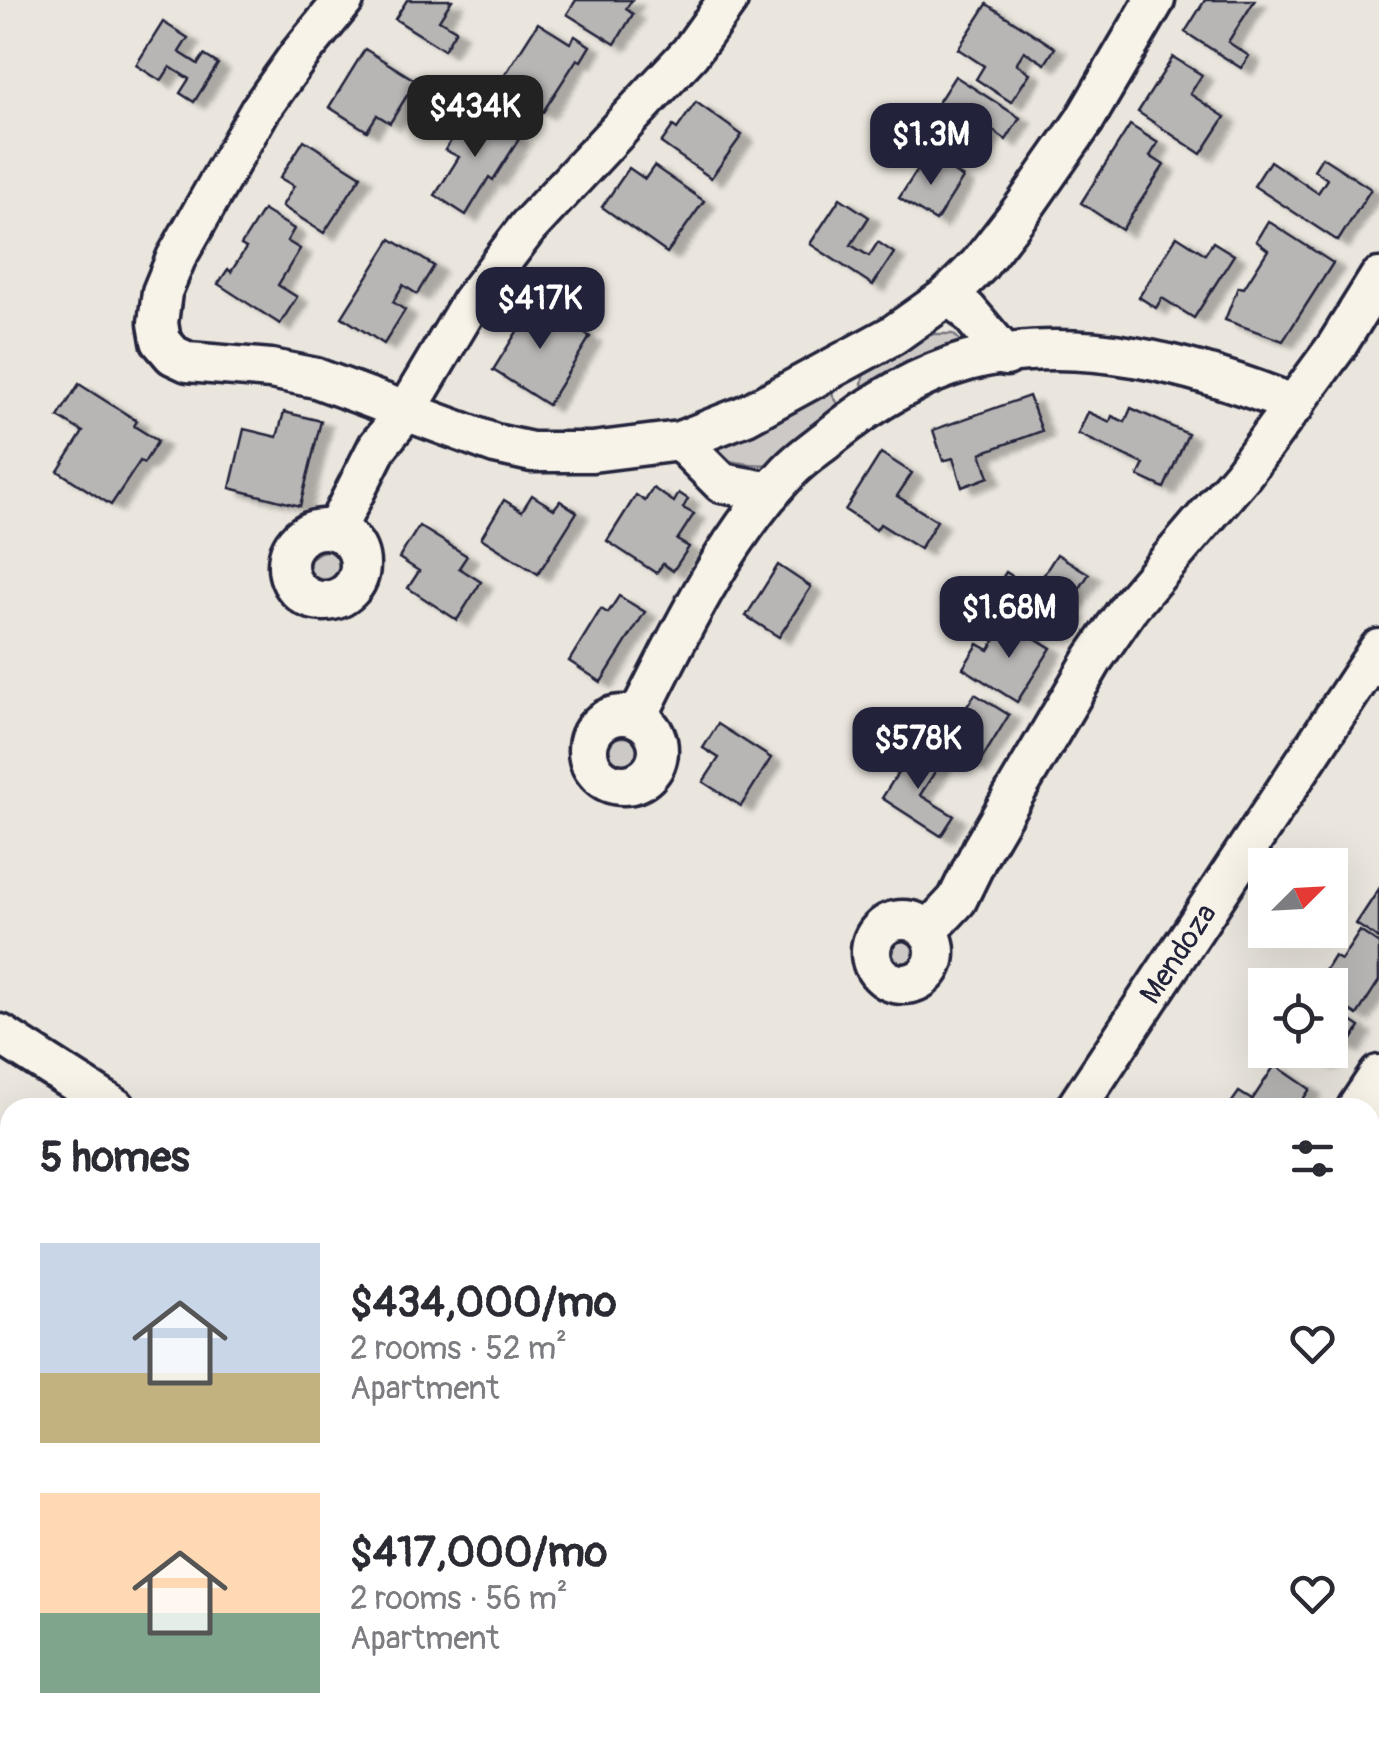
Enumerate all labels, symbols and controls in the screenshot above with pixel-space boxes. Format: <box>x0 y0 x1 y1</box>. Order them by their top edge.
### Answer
pin: $434K <box>405 75 545 160</box>
text: $434K <box>429 87 521 127</box>
pin: $1.3M <box>861 103 1001 188</box>
text: $1.3M <box>892 115 970 155</box>
pin: $417K <box>470 267 610 352</box>
text: $417K <box>498 279 582 319</box>
pin: $1.68M <box>928 576 1090 661</box>
text: $1.68M <box>962 588 1056 628</box>
pin: $578K <box>848 707 988 792</box>
text: $578K <box>874 719 962 759</box>
north arrow <box>1248 848 1348 948</box>
map controls <box>1248 848 1348 1068</box>
street label: Mendoza <box>1131 896 1224 1011</box>
button: locate <box>1248 968 1348 1068</box>
icon: filters <box>1285 1131 1340 1186</box>
text: 5 homes <box>40 1132 190 1184</box>
text: $434,000/mo <box>350 1277 617 1329</box>
icon: home <box>120 1283 240 1403</box>
icon: heart <box>1285 1316 1340 1371</box>
text: 2 rooms · 52 m² <box>350 1329 567 1369</box>
text: Apartment <box>350 1369 499 1409</box>
text: $417,000/mo <box>350 1527 607 1579</box>
icon: home <box>120 1533 240 1653</box>
icon: heart <box>1285 1566 1340 1621</box>
text: 2 rooms · 56 m² <box>350 1579 568 1619</box>
text: Apartment <box>350 1619 499 1659</box>

